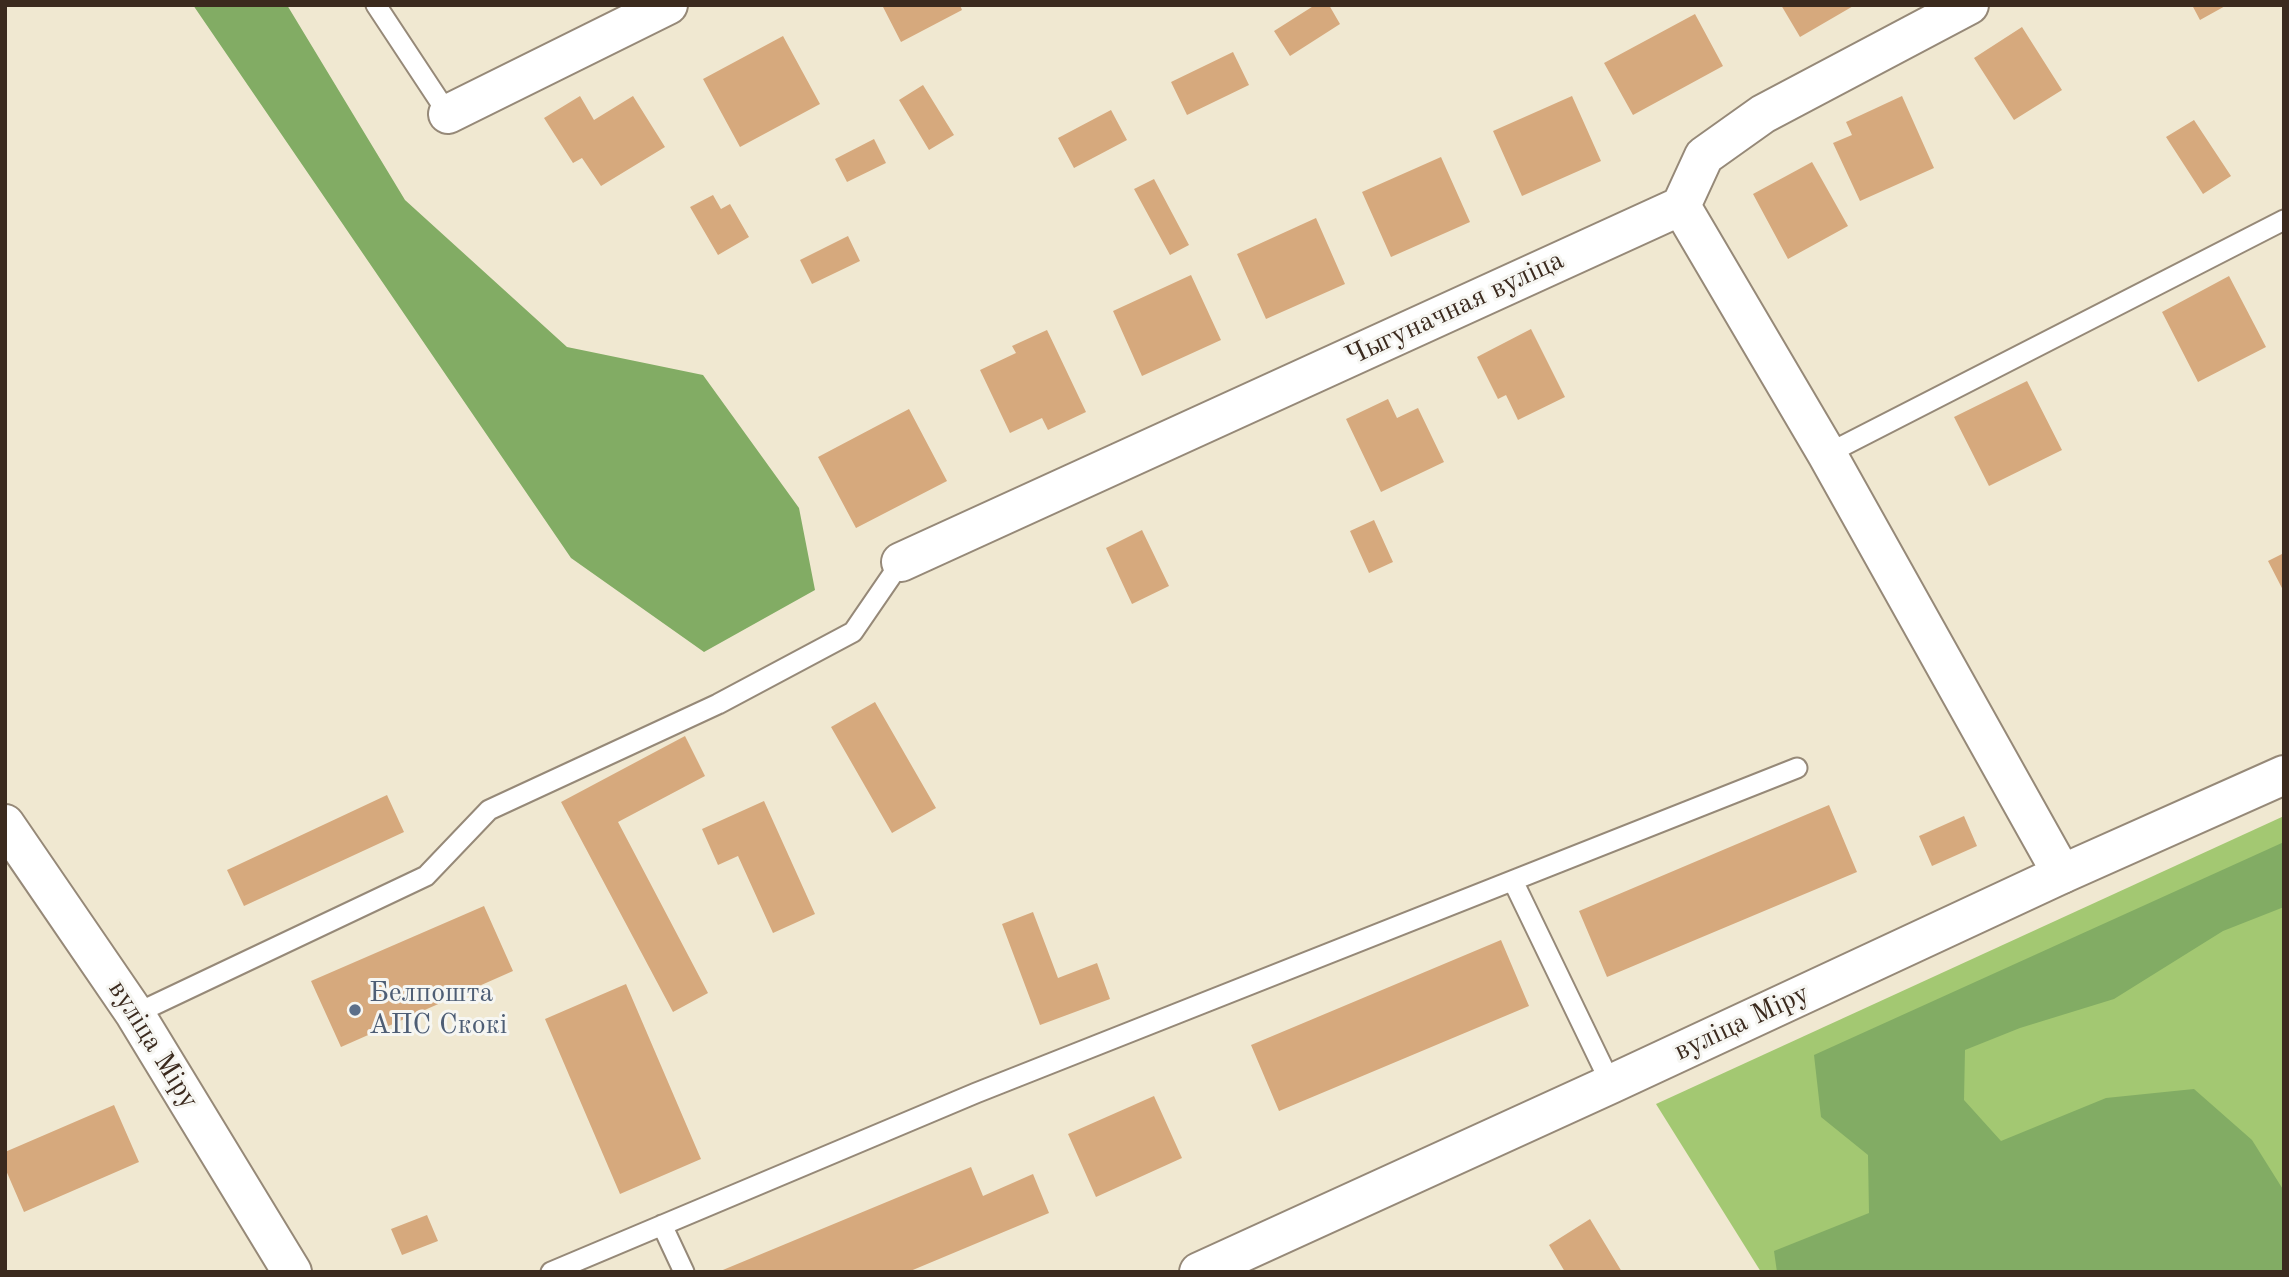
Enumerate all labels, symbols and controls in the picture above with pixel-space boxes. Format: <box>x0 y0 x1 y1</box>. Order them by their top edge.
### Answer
street label: Чыгуначная вуліца <box>1341 244 1569 374</box>
street label: вуліца Міру <box>100 975 206 1115</box>
place label: Белпошта АПС Скокі <box>369 977 507 1043</box>
street label: вуліца Міру <box>1669 977 1815 1069</box>
marker: Белпошта АПС Скокі <box>347 1002 363 1018</box>

